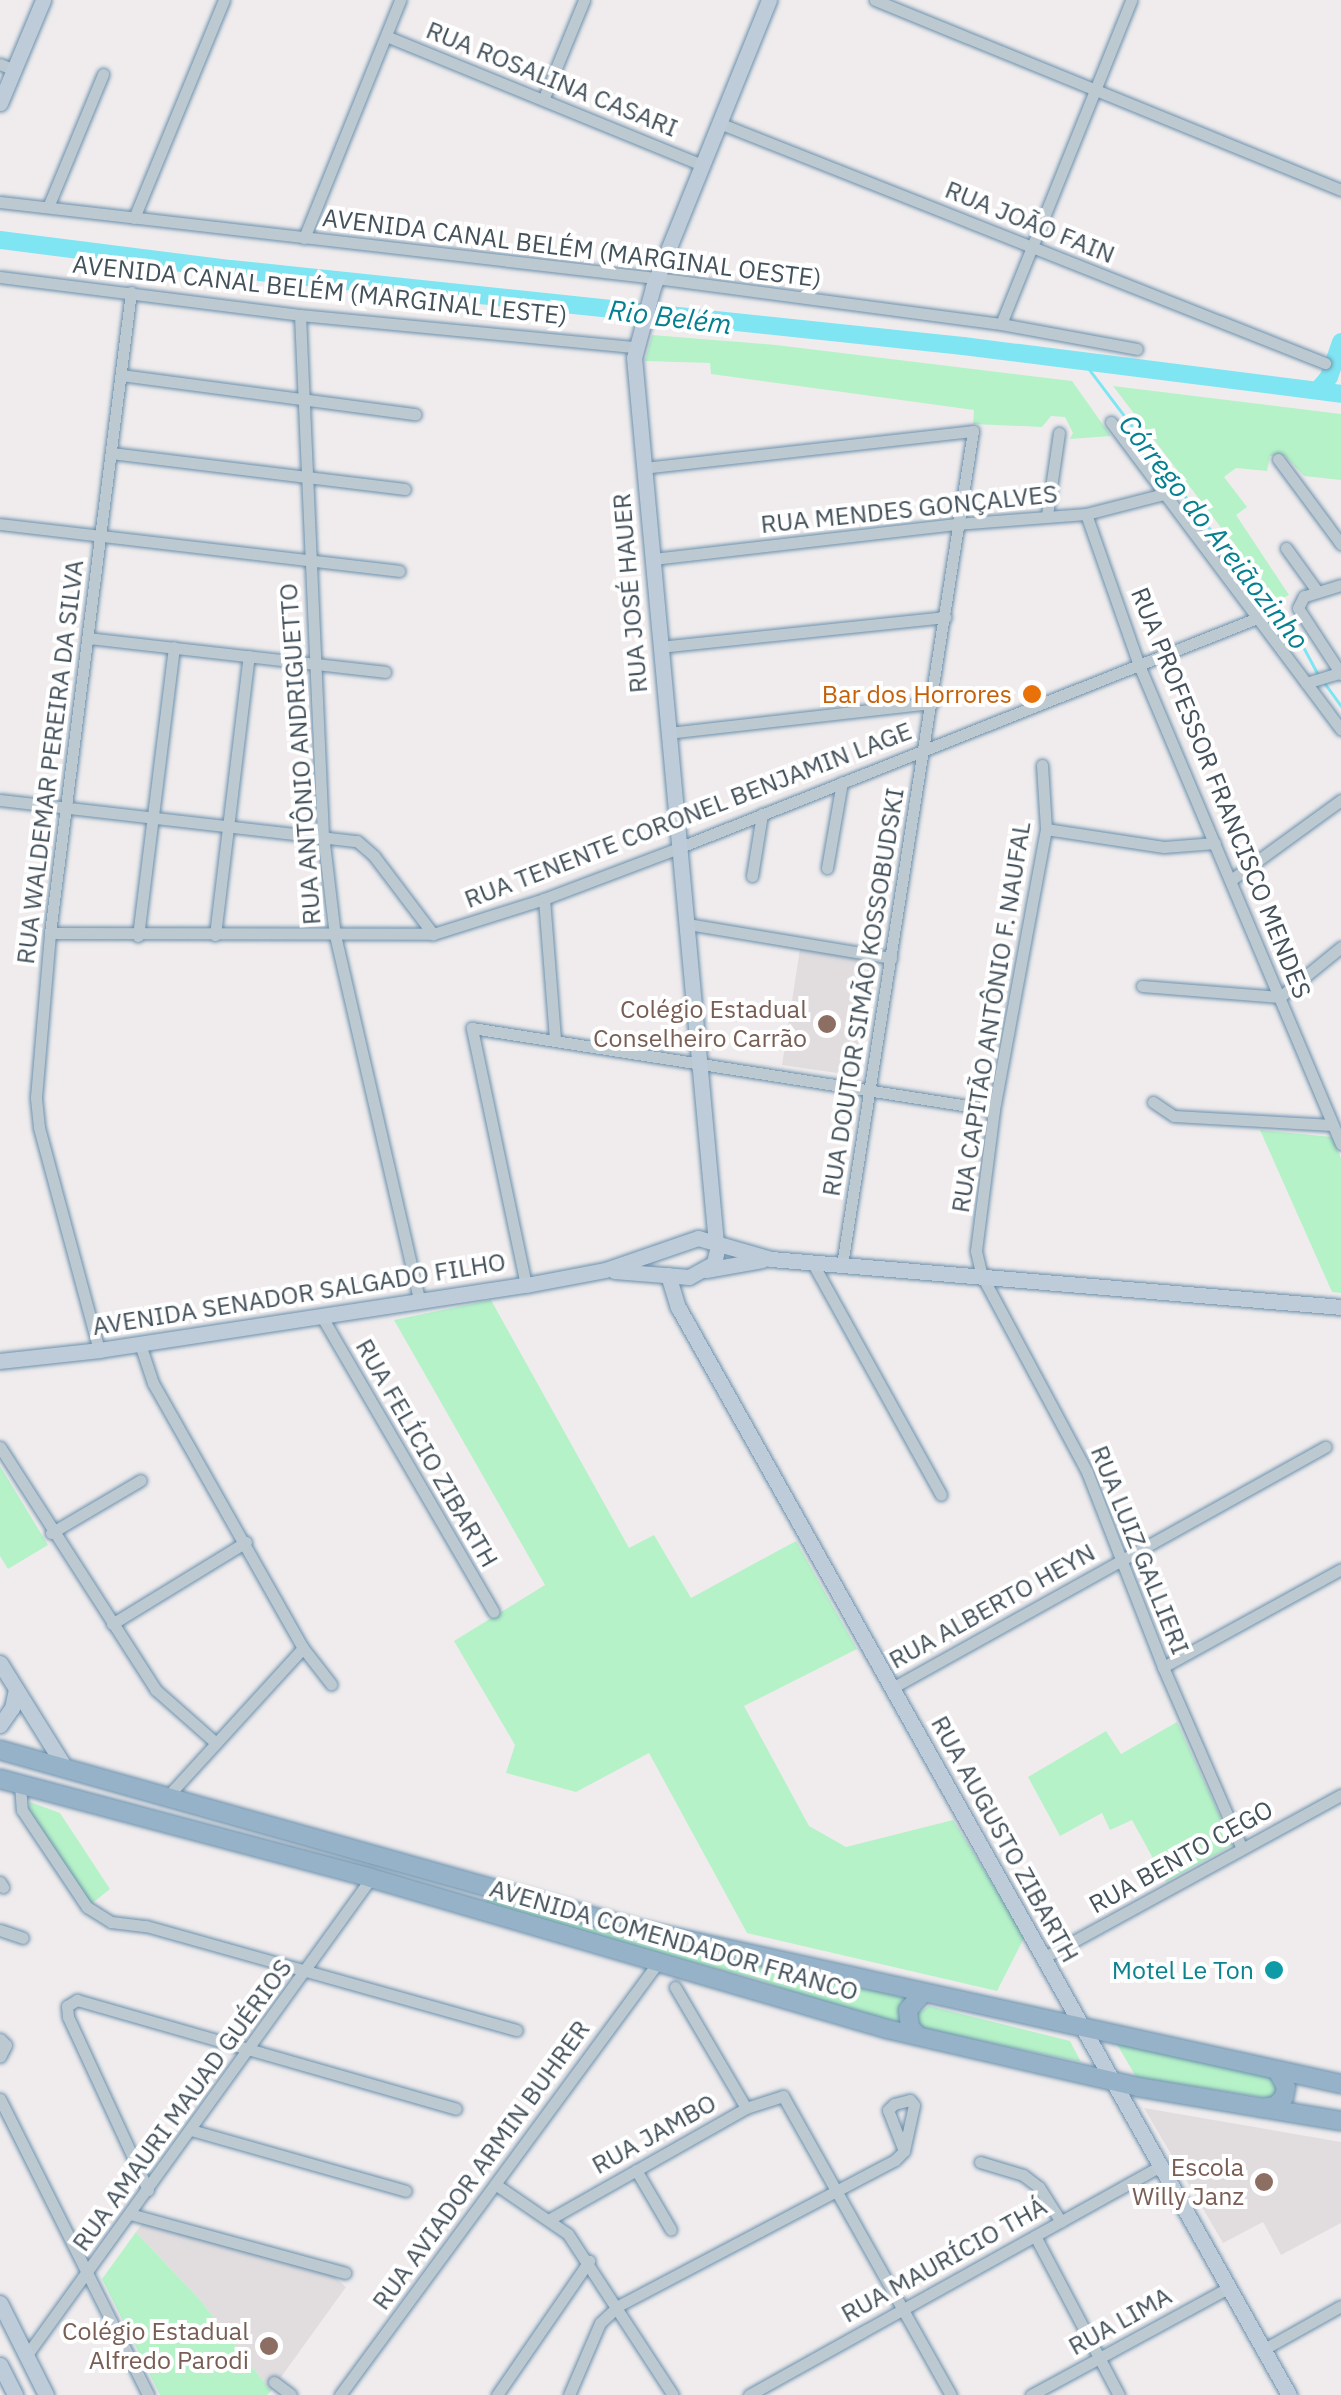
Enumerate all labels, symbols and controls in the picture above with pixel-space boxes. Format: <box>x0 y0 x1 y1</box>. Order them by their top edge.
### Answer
street label: RUA ROSALINA CASARI <box>422 15 682 143</box>
street label: RUA JOÃO FAIN <box>941 174 1119 270</box>
street label: AVENIDA CANAL BELÉM (MARGINAL OESTE) <box>321 202 823 294</box>
street label: AVENIDA CANAL BELÉM (MARGINAL LESTE) <box>71 249 569 331</box>
water label: Rio Belém <box>606 293 734 341</box>
water label: Córrego do Areiãozinho <box>1112 408 1316 656</box>
street label: RUA MENDES GONÇALVES <box>759 478 1059 540</box>
street label: RUA JOSÉ HAUER <box>606 492 654 694</box>
street label: RUA WALDEMAR PEREIRA DA SILVA <box>10 558 90 966</box>
street label: RUA ANTÔNIO ANDRIGUETTO <box>273 582 327 926</box>
street label: RUA PROFESSOR FRANCISCO MENDES <box>1125 583 1317 1003</box>
place label: Bar dos Horrores <box>822 679 1012 709</box>
marker: Bar dos Horrores <box>1021 683 1043 705</box>
street label: RUA TENENTE CORONEL BENJAMIN LAGE <box>460 716 916 914</box>
street label: RUA DOUTOR SIMÃO KOSSOBUDSKI <box>816 786 910 1198</box>
street label: RUA CAPITÃO ANTÔNIO F. NAUFAL <box>945 819 1037 1215</box>
place label: Colégio Estadual Conselheiro Carrão <box>593 995 807 1054</box>
marker: Colégio Estadual Conselheiro Carrão <box>816 1013 838 1035</box>
street label: AVENIDA SENADOR SALGADO FILHO <box>90 1246 508 1342</box>
street label: RUA FELÍCIO ZIBARTH <box>349 1334 505 1572</box>
street label: RUA LUIZ GALLIERI <box>1084 1441 1196 1659</box>
street label: RUA ALBERTO HEYN <box>884 1537 1100 1675</box>
street label: RUA AUGUSTO ZIBARTH <box>925 1711 1085 1967</box>
street label: RUA BENTO CEGO <box>1084 1794 1278 1920</box>
street label: AVENIDA COMENDADOR FRANCO <box>486 1873 862 2007</box>
street label: RUA AMAURI MAUAD GUÉRIOS <box>66 1953 298 2257</box>
place label: Motel Le Ton <box>1112 1955 1254 1985</box>
marker: Motel Le Ton <box>1263 1959 1285 1981</box>
street label: RUA AVIADOR ARMIN BUHRER <box>366 2014 596 2316</box>
street label: RUA JAMBO <box>587 2088 721 2180</box>
place label: Escola Willy Janz <box>1132 2153 1244 2212</box>
marker: Escola Willy Janz <box>1253 2171 1275 2193</box>
street label: RUA MAURÍCIO THÁ <box>836 2191 1052 2329</box>
street label: RUA LIMA <box>1063 2280 1177 2362</box>
place label: Colégio Estadual Alfredo Parodi <box>62 2317 249 2376</box>
marker: Colégio Estadual Alfredo Parodi <box>258 2335 280 2357</box>

